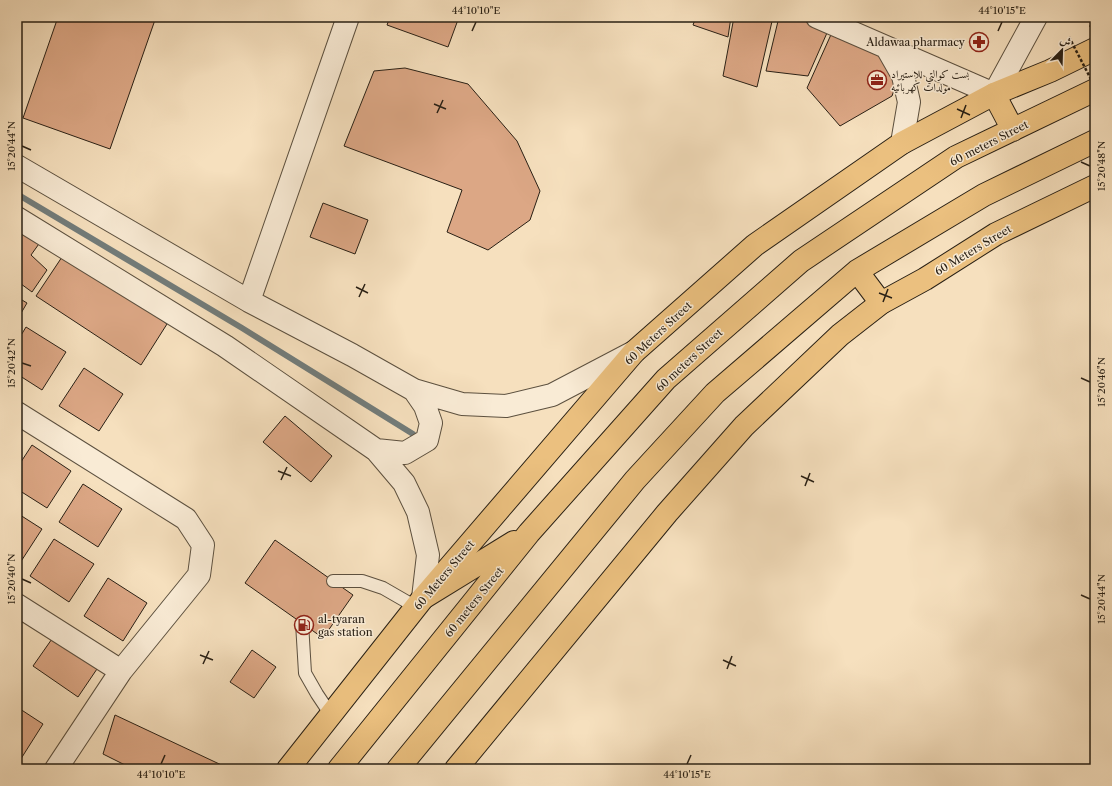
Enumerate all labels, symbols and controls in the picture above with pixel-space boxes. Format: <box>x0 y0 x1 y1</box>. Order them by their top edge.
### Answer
text: 44°10'10"E <box>452 4 500 17</box>
text: 44°10'15"E <box>978 4 1026 17</box>
north arrow <box>1042 30 1082 70</box>
pharmacy icon: Aldawaa pharmacy <box>968 31 990 53</box>
text: ش <box>1058 32 1074 49</box>
place label: Aldawaa pharmacy <box>865 35 966 49</box>
place label: بست كوالتي للاستيراد مولدات كهربائيه <box>891 67 970 95</box>
office icon: بست كوالتي للاستيراد مولدات كهربائيه <box>866 69 888 91</box>
street label: 60 meters Street <box>947 117 1031 169</box>
text: 15°20'44"N <box>5 121 18 171</box>
text: 15°20'48"N <box>1095 141 1108 191</box>
street label: 60 Meters Street <box>932 222 1014 278</box>
street label: 60 Meters Street <box>621 298 695 368</box>
street label: 60 meters Street <box>653 325 725 395</box>
text: 15°20'42"N <box>5 338 18 388</box>
text: 15°20'46"N <box>1095 357 1108 407</box>
street label: 60 Meters Street <box>411 537 477 613</box>
text: 15°20'40"N <box>5 554 18 604</box>
street label: 60 meters Street <box>441 564 507 640</box>
text: 15°20'44"N <box>1095 574 1108 624</box>
place label: al-tyaran gas station <box>318 612 373 639</box>
fuel station icon: al-tyaran gas station <box>293 614 315 636</box>
text: 44°10'10"E <box>137 768 185 781</box>
text: 44°10'15"E <box>663 768 711 781</box>

